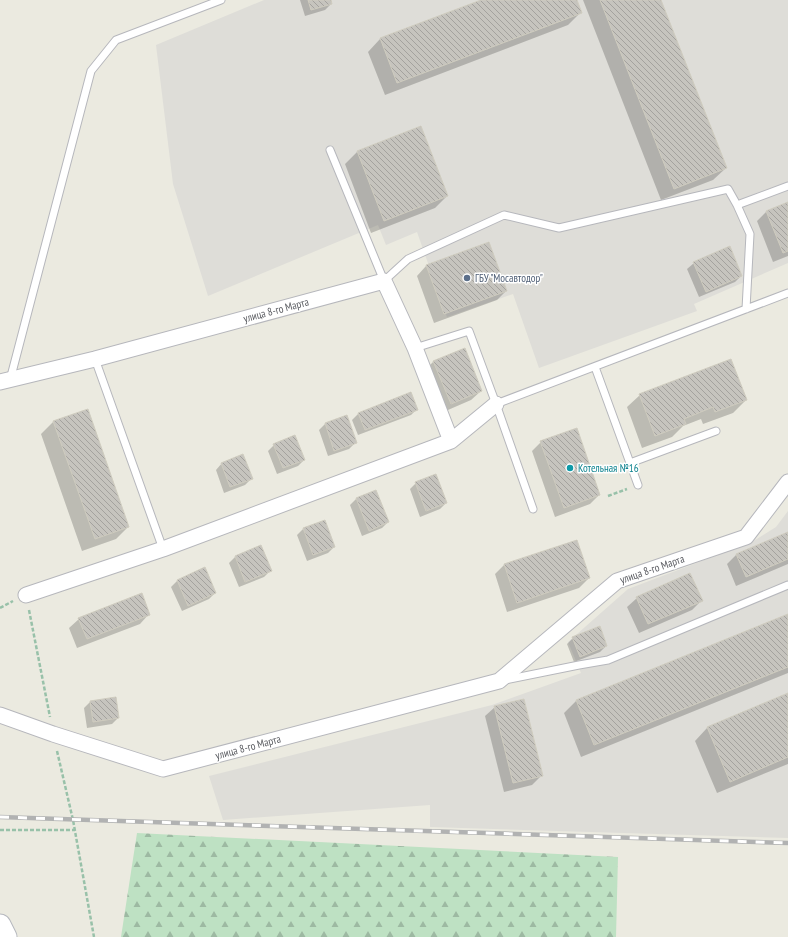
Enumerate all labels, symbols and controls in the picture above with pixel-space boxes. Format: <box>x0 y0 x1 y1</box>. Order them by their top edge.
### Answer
place label: ГБУ "Мосавтодор" <box>475 271 543 285</box>
marker: ГБУ "Мосавтодор" <box>462 273 472 283</box>
street label: улица 8-го Марта <box>242 295 310 325</box>
place label: Котельная №16 <box>578 461 639 475</box>
marker: Котельная №16 <box>565 463 575 473</box>
street label: улица 8-го Марта <box>618 551 686 587</box>
street label: улица 8-го Марта <box>214 732 282 762</box>

